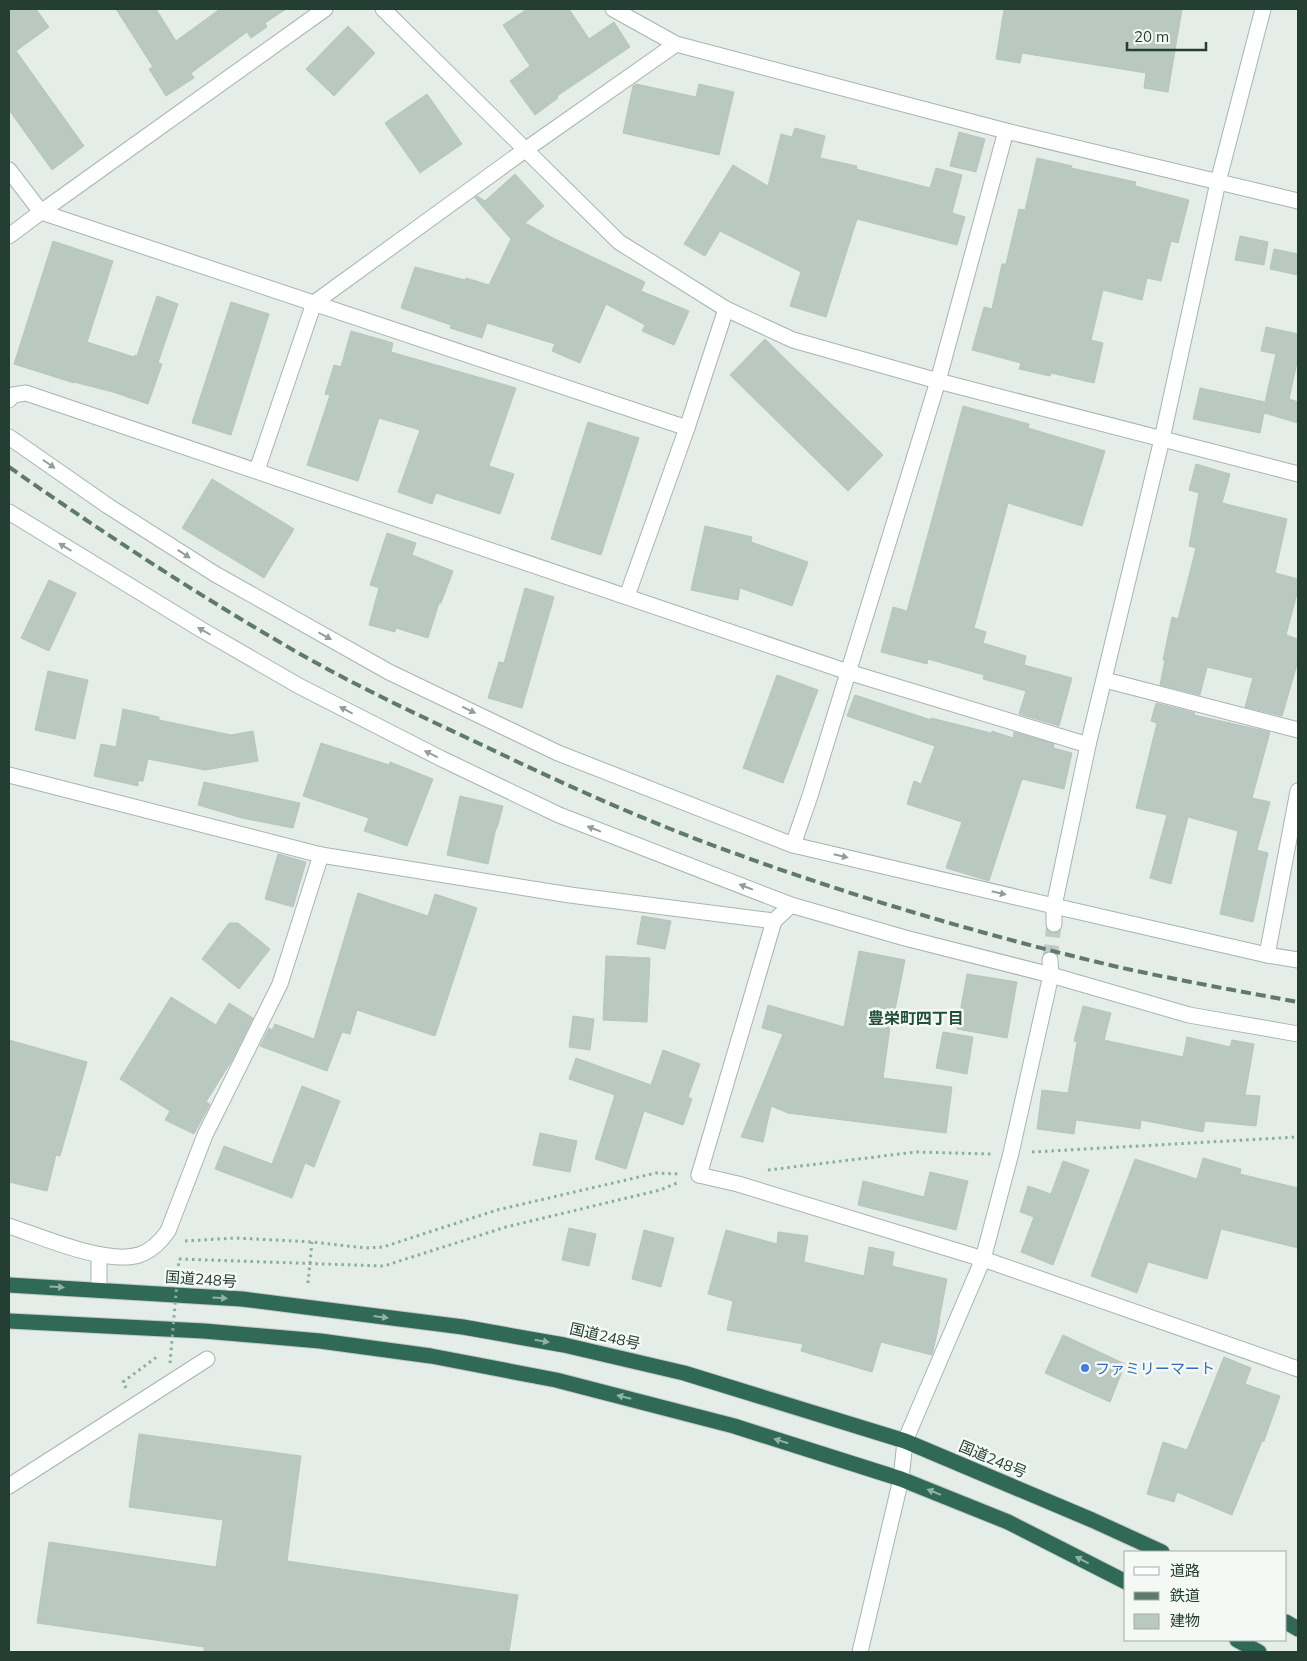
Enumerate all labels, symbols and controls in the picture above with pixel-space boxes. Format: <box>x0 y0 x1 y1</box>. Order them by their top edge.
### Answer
scale bar <box>1127 20 1206 52</box>
text: 20 m <box>1134 27 1169 46</box>
one-way arrow <box>42 459 56 469</box>
one-way arrow <box>59 542 72 551</box>
one-way arrow <box>178 549 191 559</box>
one-way arrow <box>197 627 212 635</box>
one-way arrow <box>318 631 331 640</box>
one-way arrow <box>339 706 353 714</box>
one-way arrow <box>462 706 476 714</box>
one-way arrow <box>424 750 438 758</box>
one-way arrow <box>587 824 602 832</box>
one-way arrow <box>833 852 848 860</box>
one-way arrow <box>738 883 753 891</box>
one-way arrow <box>991 889 1006 897</box>
district label: 豊栄町四丁目 <box>868 1008 964 1028</box>
street label: 国道248号 <box>164 1267 238 1291</box>
one-way arrow <box>50 1284 66 1292</box>
one-way arrow <box>212 1294 228 1302</box>
one-way arrow <box>373 1313 389 1321</box>
street label: 国道248号 <box>568 1319 642 1353</box>
one-way arrow <box>534 1337 550 1345</box>
place label: ファミリーマート <box>1095 1359 1215 1378</box>
marker: ファミリーマート <box>1079 1362 1091 1374</box>
one-way arrow <box>616 1393 631 1401</box>
one-way arrow <box>773 1436 788 1444</box>
street label: 国道248号 <box>956 1436 1030 1482</box>
one-way arrow <box>927 1488 942 1496</box>
legend <box>1124 1551 1287 1641</box>
one-way arrow <box>1075 1556 1089 1564</box>
text: 道路 <box>1170 1561 1200 1580</box>
text: 鉄道 <box>1170 1586 1200 1605</box>
text: 建物 <box>1170 1611 1200 1630</box>

